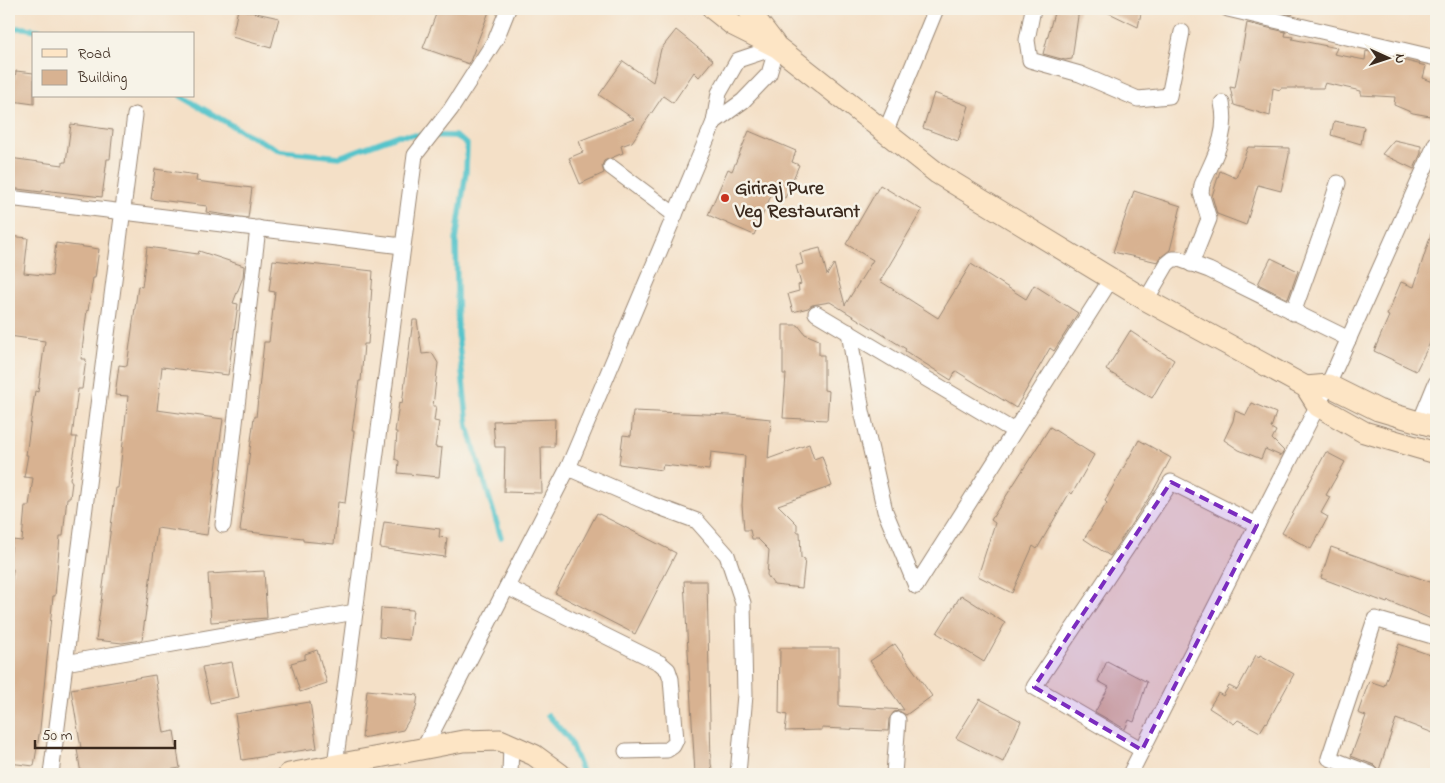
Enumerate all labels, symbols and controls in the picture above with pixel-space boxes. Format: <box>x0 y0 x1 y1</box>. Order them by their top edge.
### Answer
legend <box>32 32 195 98</box>
north arrow <box>1362 32 1412 82</box>
text: Road <box>78 43 111 65</box>
text: N <box>1389 53 1410 64</box>
text: Building <box>77 67 127 90</box>
place label: Giriraj Pure Veg Restaurant <box>734 175 860 228</box>
marker: Giriraj Pure Veg Restaurant <box>719 192 731 204</box>
scale bar <box>35 718 175 750</box>
text: 50 m <box>42 725 73 747</box>

